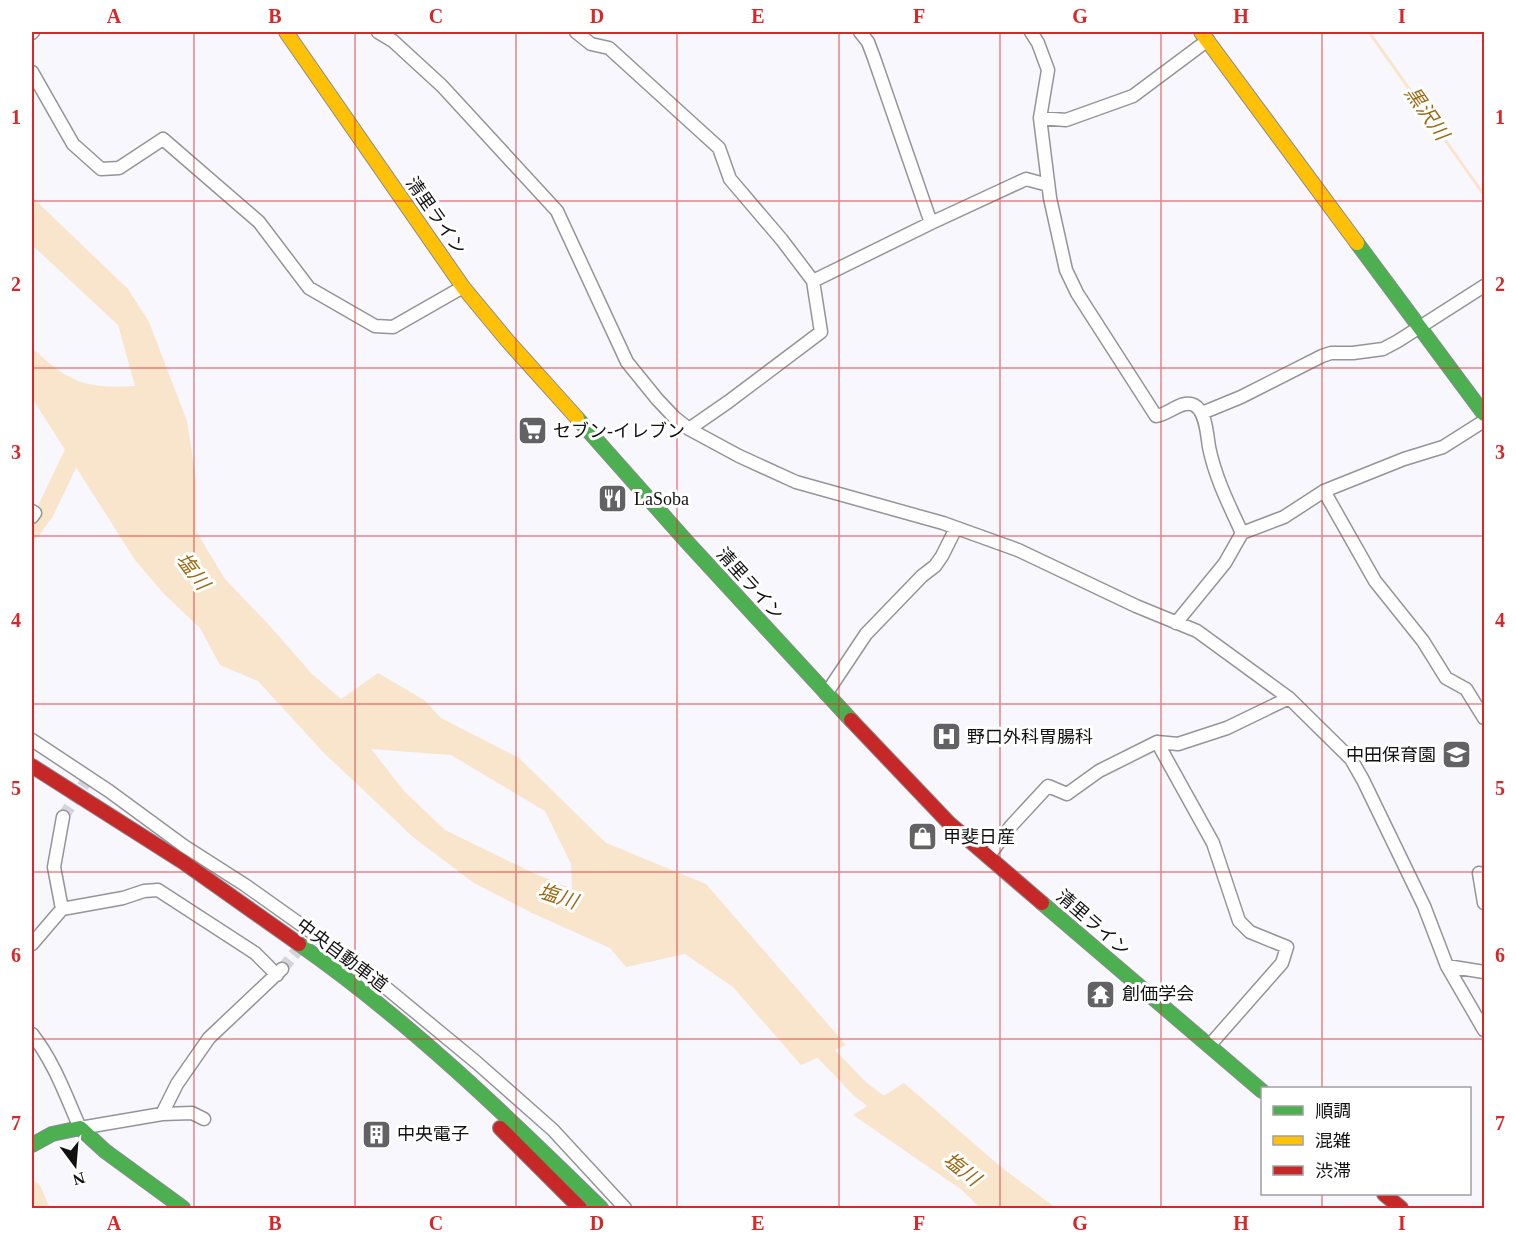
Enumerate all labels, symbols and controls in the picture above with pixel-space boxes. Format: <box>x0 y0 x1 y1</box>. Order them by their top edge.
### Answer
text: A <box>107 5 122 27</box>
text: B <box>268 5 282 27</box>
text: C <box>429 5 443 27</box>
text: D <box>590 5 604 27</box>
text: E <box>751 5 765 27</box>
text: F <box>913 5 925 27</box>
text: G <box>1072 5 1088 27</box>
text: H <box>1233 5 1249 27</box>
text: I <box>1398 5 1406 27</box>
water label: 黒沢川 <box>1401 82 1454 146</box>
text: 1 <box>11 106 21 128</box>
text: 1 <box>1495 106 1505 128</box>
street label: 清里ライン <box>402 173 470 259</box>
text: 2 <box>11 273 21 295</box>
text: 2 <box>1495 273 1505 295</box>
supermarket icon: セブン-イレブン <box>516 415 548 447</box>
place label: セブン-イレブン <box>553 421 685 441</box>
text: 3 <box>11 441 21 463</box>
text: 3 <box>1495 441 1505 463</box>
restaurant icon: LaSoba <box>597 483 629 515</box>
place label: LaSoba <box>634 489 689 509</box>
street label: 清里ライン <box>712 544 788 624</box>
water label: 塩川 <box>172 548 215 595</box>
text: 4 <box>11 609 21 631</box>
text: 4 <box>1495 609 1505 631</box>
hospital icon: 野口外科胃腸科 <box>930 721 962 753</box>
place label: 野口外科胃腸科 <box>967 727 1093 747</box>
school or university icon: 中田保育園 <box>1441 739 1473 771</box>
place label: 中田保育園 <box>1346 745 1436 765</box>
text: 5 <box>11 777 21 799</box>
text: 5 <box>1495 777 1505 799</box>
shop icon: 甲斐日産 <box>906 821 938 853</box>
place label: 甲斐日産 <box>943 827 1015 847</box>
water label: 塩川 <box>536 879 582 913</box>
street label: 清里ライン <box>1052 886 1134 960</box>
street label: 中央自動車道 <box>293 915 391 995</box>
text: 6 <box>11 944 21 966</box>
text: 6 <box>1495 944 1505 966</box>
temple icon: 創価学会 <box>1085 978 1117 1010</box>
place label: 創価学会 <box>1122 984 1194 1004</box>
legend <box>1261 1087 1471 1195</box>
text: 順調 <box>1315 1101 1351 1121</box>
text: 7 <box>11 1112 21 1134</box>
text: 7 <box>1495 1112 1505 1134</box>
building icon: 中央電子 <box>360 1118 392 1150</box>
place label: 中央電子 <box>397 1124 469 1144</box>
text: 混雑 <box>1315 1131 1351 1151</box>
north arrow <box>45 1135 105 1195</box>
water label: 塩川 <box>939 1148 986 1191</box>
text: 渋滞 <box>1315 1161 1351 1181</box>
text: N <box>71 1169 87 1189</box>
text: A <box>107 1212 122 1234</box>
text: B <box>268 1212 282 1234</box>
text: C <box>429 1212 443 1234</box>
text: D <box>590 1212 604 1234</box>
text: E <box>751 1212 765 1234</box>
text: F <box>913 1212 925 1234</box>
text: G <box>1072 1212 1088 1234</box>
text: H <box>1233 1212 1249 1234</box>
text: I <box>1398 1212 1406 1234</box>

